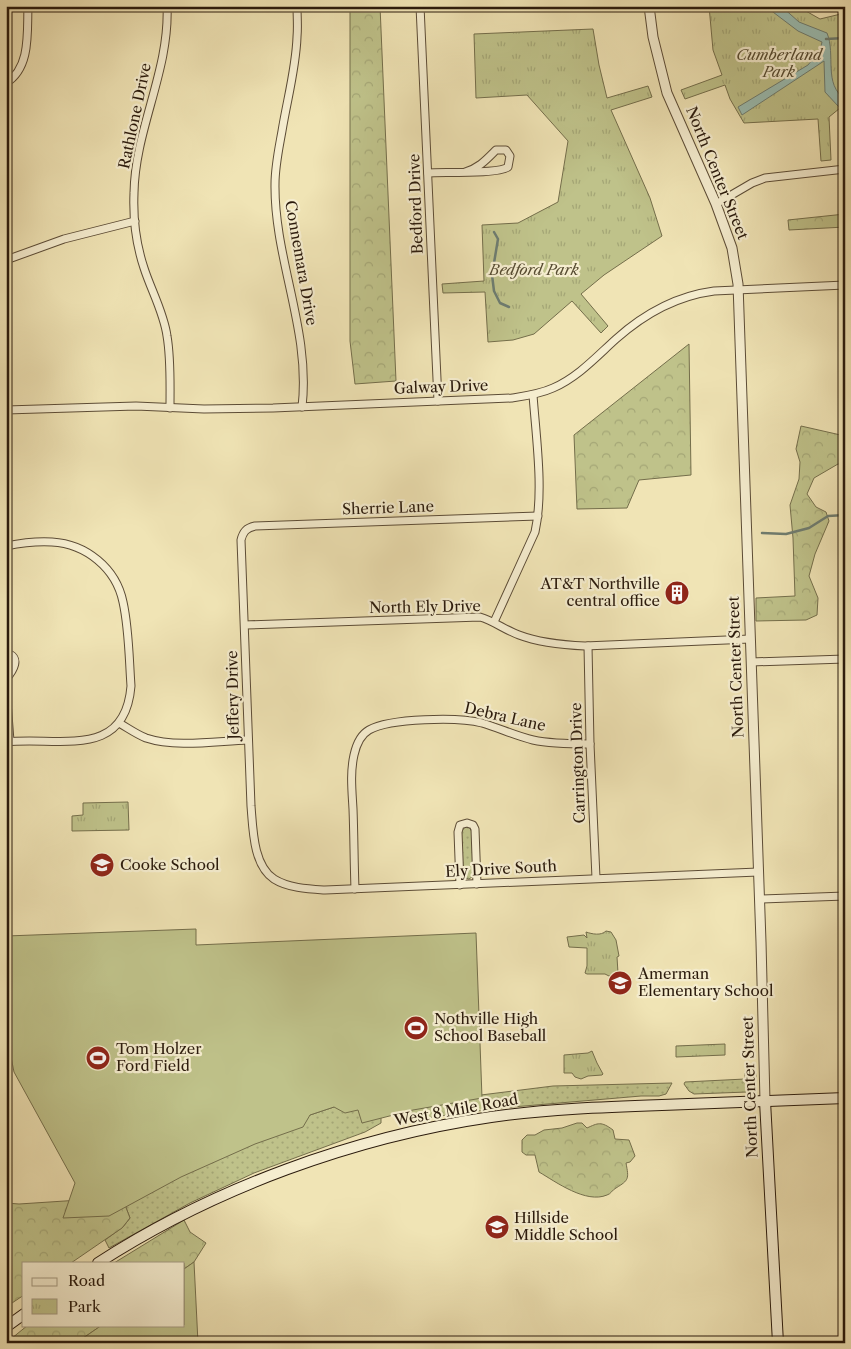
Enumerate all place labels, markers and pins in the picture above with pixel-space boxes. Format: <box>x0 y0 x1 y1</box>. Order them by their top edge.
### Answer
place label: AT&T Northville central office <box>540 574 660 610</box>
building icon: AT&T Northville central office <box>664 580 690 606</box>
school or university icon: Cooke School <box>89 852 115 878</box>
place label: Cooke School <box>120 855 220 874</box>
place label: Amerman Elementary School <box>637 964 774 1000</box>
school or university icon: Amerman Elementary School <box>607 970 633 996</box>
place label: Nothville High School Baseball <box>434 1009 547 1045</box>
sports icon: Nothville High School Baseball <box>403 1015 429 1041</box>
place label: Tom Holzer Ford Field <box>116 1039 202 1075</box>
sports icon: Tom Holzer Ford Field <box>85 1045 111 1071</box>
place label: Hillside Middle School <box>514 1208 618 1244</box>
school or university icon: Hillside Middle School <box>484 1214 510 1240</box>

